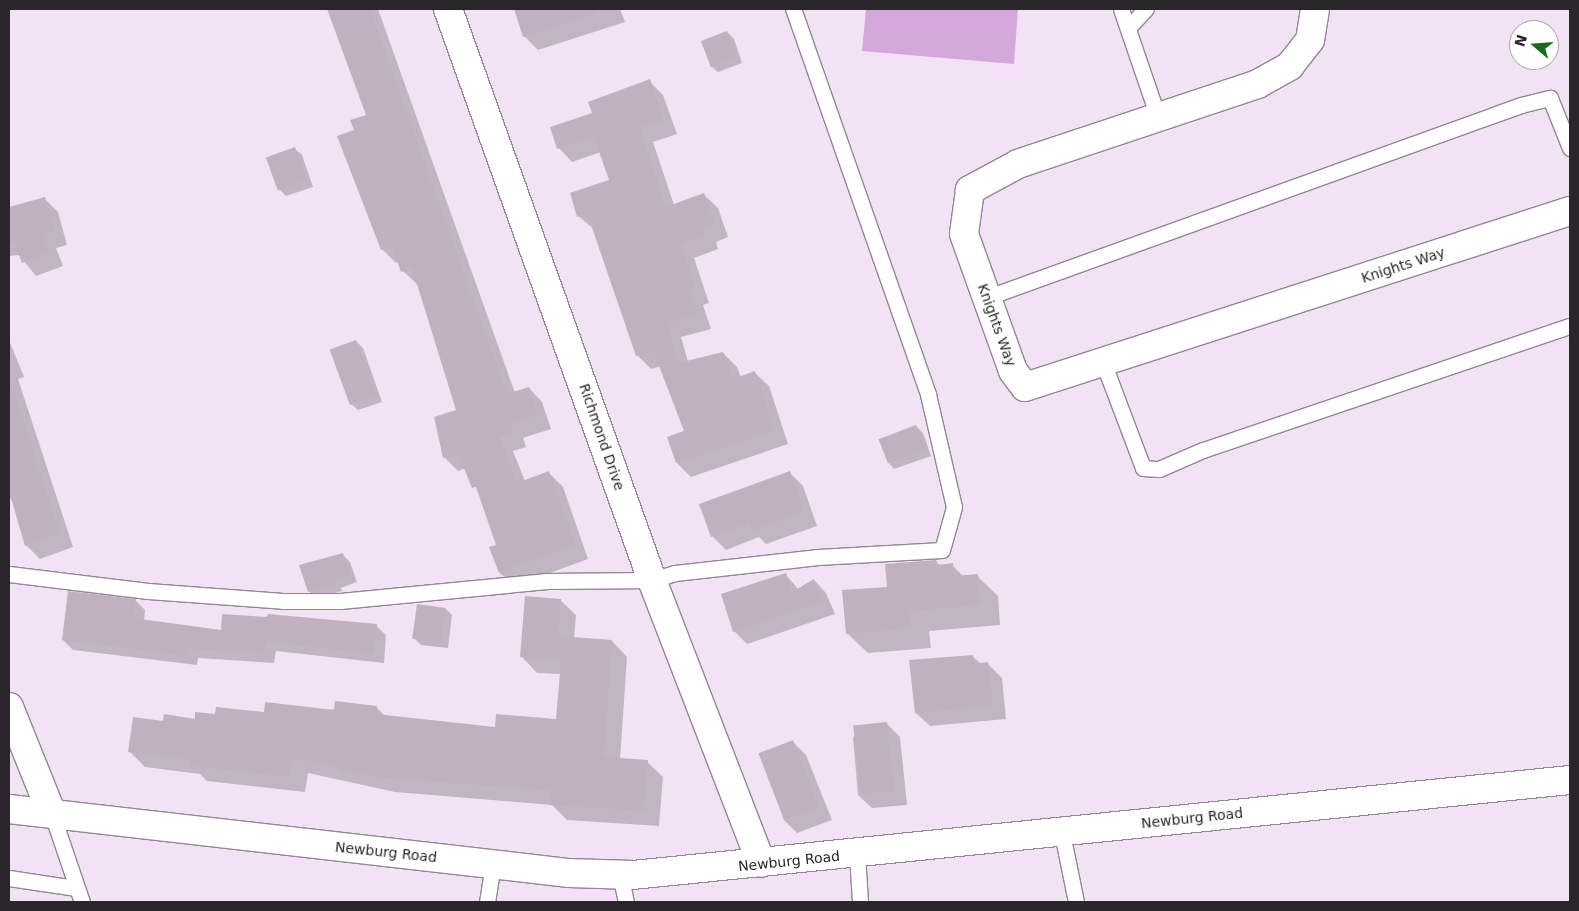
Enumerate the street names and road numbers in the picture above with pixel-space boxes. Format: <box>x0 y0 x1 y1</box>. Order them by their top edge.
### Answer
street label: Knights Way <box>1359 244 1447 286</box>
street label: Knights Way <box>974 281 1020 369</box>
street label: Richmond Drive <box>576 381 628 493</box>
street label: Newburg Road <box>1140 804 1244 832</box>
street label: Newburg Road <box>334 838 438 866</box>
street label: Newburg Road <box>737 847 841 875</box>

